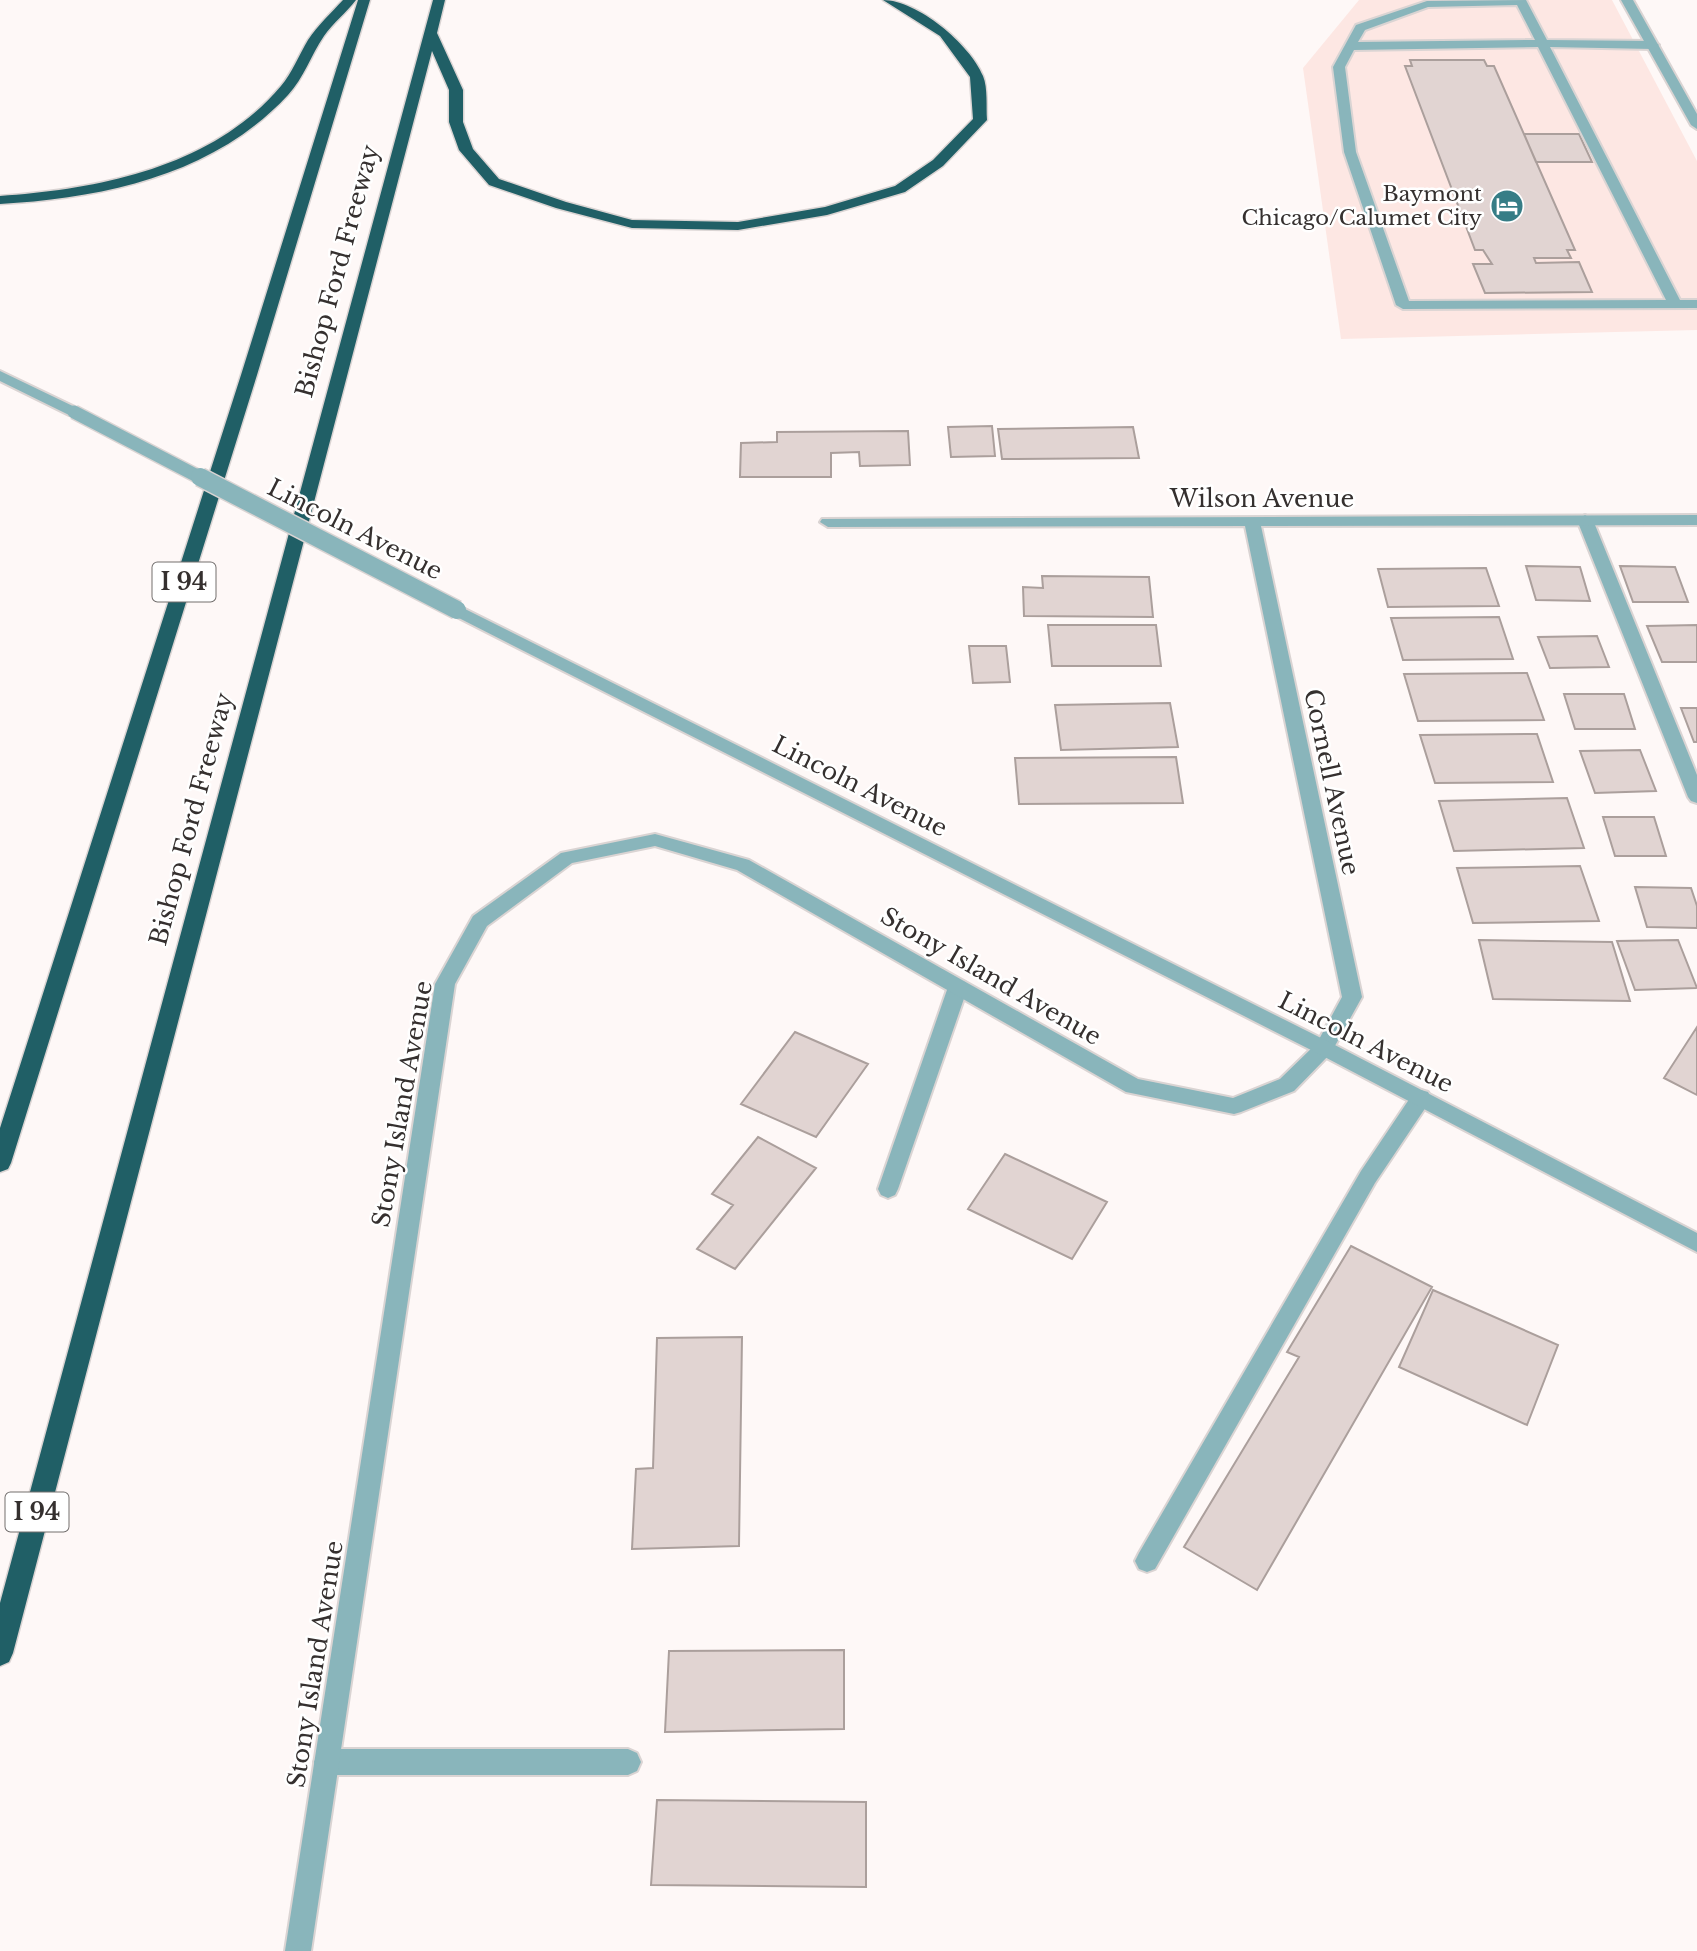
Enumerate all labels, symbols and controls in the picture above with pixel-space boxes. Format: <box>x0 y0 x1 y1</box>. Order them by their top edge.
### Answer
street label: Bishop Ford Freeway <box>289 141 385 401</box>
place label: Baymont Chicago/Calumet City <box>1242 181 1483 231</box>
hotel icon: Baymont Chicago/Calumet City <box>1488 187 1526 225</box>
street label: Lincoln Avenue <box>263 472 447 586</box>
street label: Wilson Avenue <box>1169 484 1354 513</box>
road number: I 94 <box>152 562 216 602</box>
street label: Cornell Avenue <box>1298 686 1366 878</box>
street label: Bishop Ford Freeway <box>143 689 239 949</box>
street label: Lincoln Avenue <box>768 729 952 843</box>
street label: Stony Island Avenue <box>876 901 1106 1051</box>
street label: Stony Island Avenue <box>366 979 438 1229</box>
street label: Lincoln Avenue <box>1274 985 1458 1099</box>
road number: I 94 <box>5 1492 68 1532</box>
street label: Stony Island Avenue <box>281 1538 349 1790</box>

